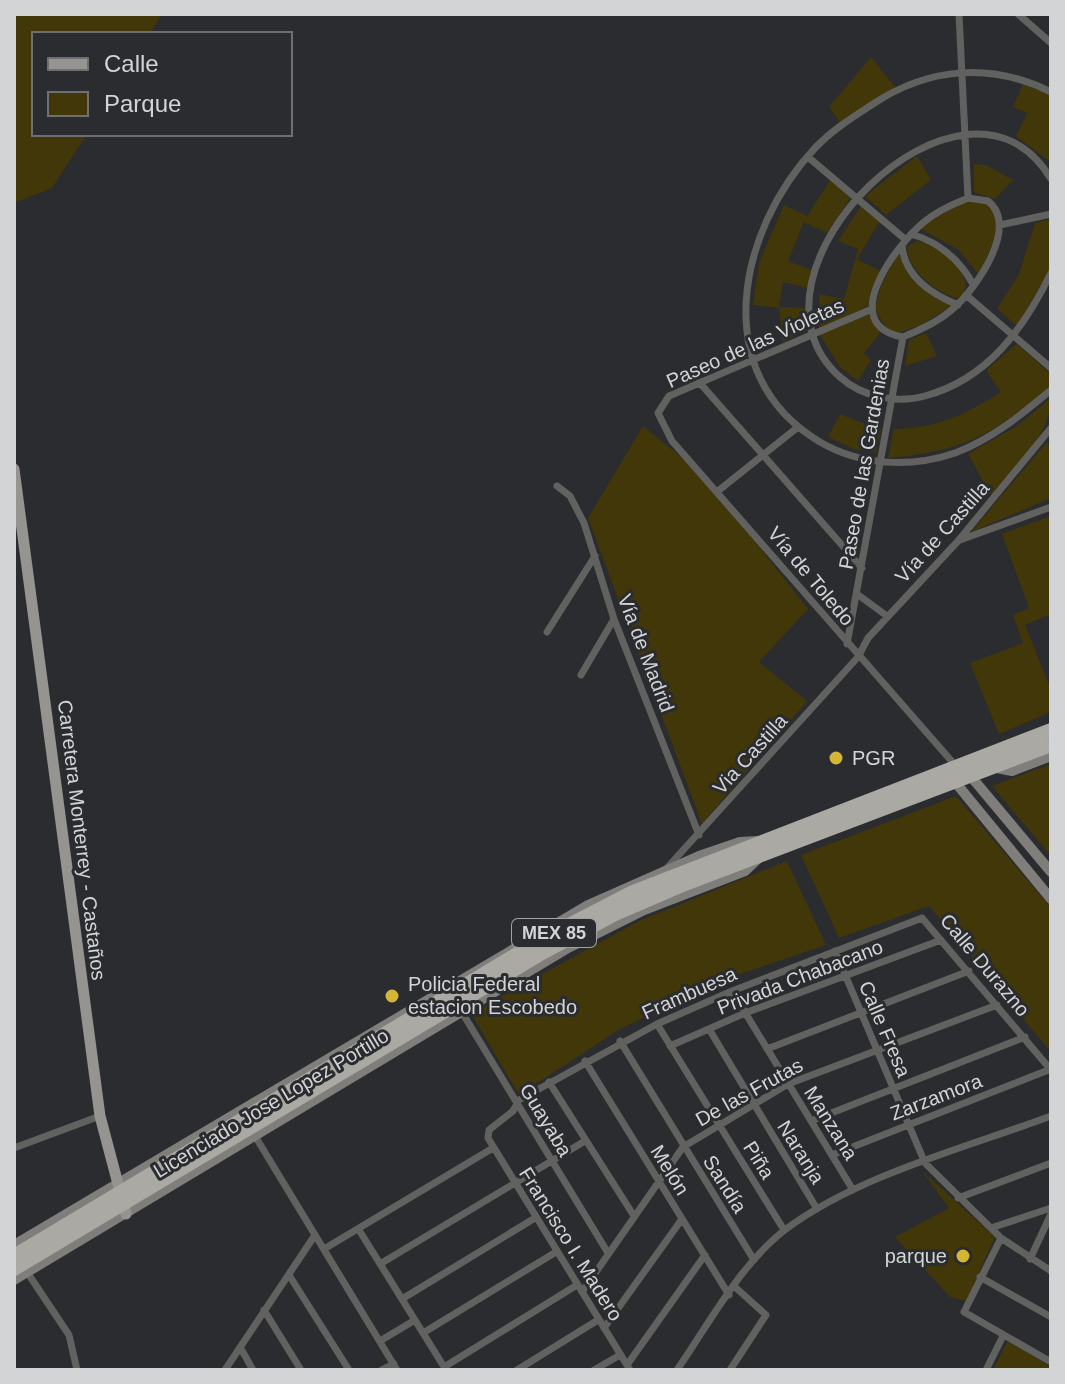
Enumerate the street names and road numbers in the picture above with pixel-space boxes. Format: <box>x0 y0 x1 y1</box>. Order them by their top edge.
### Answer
street label: Paseo de las Violetas <box>663 294 847 392</box>
street label: Paseo de las Gardenias <box>835 357 893 571</box>
street label: Vía de Castilla <box>891 476 994 587</box>
street label: Vía de Toledo <box>763 522 859 630</box>
street label: Vía de Madrid <box>613 591 679 715</box>
street label: Carretera Monterrey - Castaños <box>54 699 110 981</box>
street label: Via Castilla <box>708 709 792 798</box>
street label: Calle Durazno <box>936 909 1034 1021</box>
road number: MEX 85 <box>512 919 596 947</box>
street label: Privada Chabacano <box>714 935 886 1019</box>
street label: Frambuesa <box>638 962 740 1024</box>
street label: Calle Fresa <box>855 978 915 1081</box>
street label: Licenciado Jose Lopez Portillo <box>150 1024 392 1182</box>
street label: De las Frutas <box>692 1054 806 1130</box>
street label: Zarzamora <box>887 1069 986 1125</box>
street label: Guayaba <box>516 1080 577 1161</box>
street label: Manzana <box>800 1082 863 1164</box>
street label: Naranja <box>773 1116 829 1188</box>
street label: Piña <box>739 1137 779 1184</box>
street label: Melón <box>646 1141 694 1199</box>
street label: Sandía <box>699 1151 752 1217</box>
street label: Francisco I. Madero <box>515 1163 627 1325</box>

